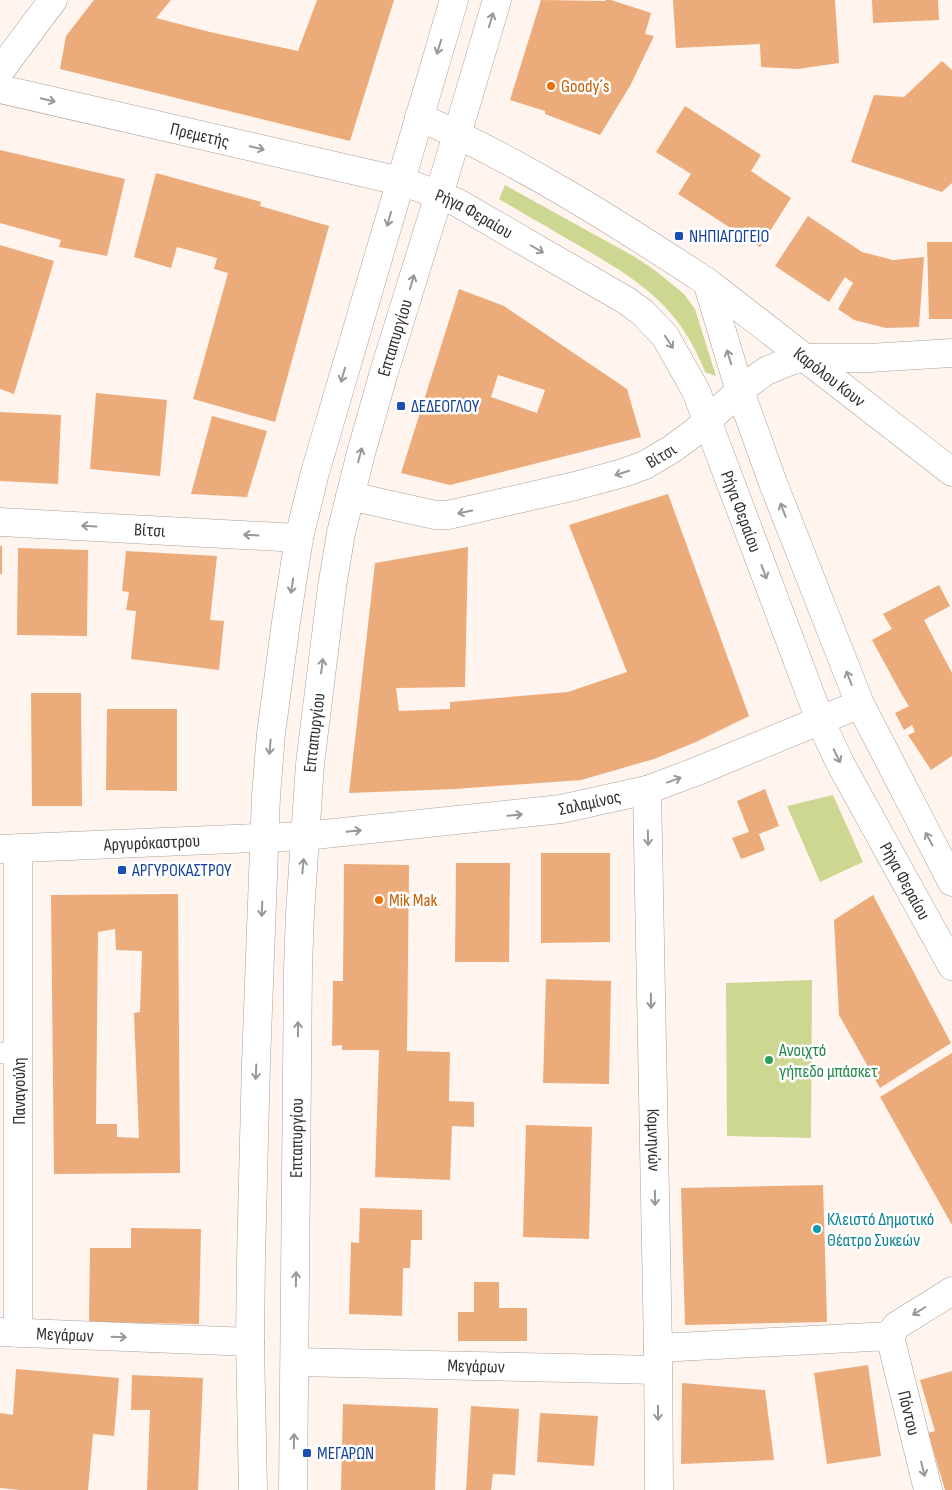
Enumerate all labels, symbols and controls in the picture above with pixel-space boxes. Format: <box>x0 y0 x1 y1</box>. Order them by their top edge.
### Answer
one-way arrow <box>486 12 496 28</box>
one-way arrow <box>434 38 444 54</box>
place label: Goody´s <box>561 76 609 97</box>
marker: Goody´s <box>545 80 557 92</box>
one-way arrow <box>39 96 55 105</box>
street label: Πρεμετής <box>168 118 231 152</box>
one-way arrow <box>249 144 265 153</box>
street label: Ρήγα Φεραίου <box>432 185 516 243</box>
one-way arrow <box>383 211 393 227</box>
place label: ΝΗΠΙΑΓΩΓΕΙΟ <box>689 226 769 247</box>
marker: ΝΗΠΙΑΓΩΓΕΙΟ <box>673 230 685 242</box>
one-way arrow <box>530 244 545 254</box>
one-way arrow <box>408 275 417 291</box>
street label: Επταπυργίου <box>373 297 417 379</box>
one-way arrow <box>664 334 674 348</box>
street label: Καρόλου Κουν <box>789 343 869 412</box>
one-way arrow <box>724 349 734 365</box>
one-way arrow <box>338 367 348 383</box>
place label: ΔΕΔΕΟΓΛΟΥ <box>411 396 480 417</box>
marker: ΔΕΔΕΟΓΛΟΥ <box>395 400 407 412</box>
street label: Βίτσι <box>642 439 681 473</box>
one-way arrow <box>356 447 365 463</box>
street label: Ρήγα Φεραίου <box>716 468 766 555</box>
one-way arrow <box>615 469 631 478</box>
one-way arrow <box>778 503 788 518</box>
one-way arrow <box>457 507 473 517</box>
street label: Βίτσι <box>133 519 167 542</box>
one-way arrow <box>81 522 97 531</box>
one-way arrow <box>243 531 259 540</box>
one-way arrow <box>760 564 769 579</box>
one-way arrow <box>286 578 296 594</box>
one-way arrow <box>317 658 327 674</box>
one-way arrow <box>844 670 853 686</box>
street label: Επταπυργίου <box>299 692 330 773</box>
one-way arrow <box>266 739 275 755</box>
one-way arrow <box>833 748 842 763</box>
one-way arrow <box>665 775 681 784</box>
street label: Σαλαμίνος <box>557 786 623 820</box>
one-way arrow <box>507 810 523 819</box>
one-way arrow <box>346 826 362 836</box>
street label: Αργυρόκαστρου <box>102 830 201 856</box>
one-way arrow <box>643 830 653 846</box>
one-way arrow <box>924 831 934 846</box>
street label: Ρήγα Φεραίου <box>875 839 934 924</box>
one-way arrow <box>298 859 307 875</box>
place label: ΑΡΓΥΡΟΚΑΣΤΡΟΥ <box>131 860 232 881</box>
marker: ΑΡΓΥΡΟΚΑΣΤΡΟΥ <box>116 864 128 876</box>
place label: Mik Mak <box>389 890 437 911</box>
marker: Mik Mak <box>373 894 385 906</box>
one-way arrow <box>257 901 267 917</box>
one-way arrow <box>646 992 656 1008</box>
one-way arrow <box>293 1021 303 1038</box>
place label: Ανοιχτό γήπεδο μπάσκετ <box>778 1040 878 1082</box>
marker: Ανοιχτό γήπεδο μπάσκετ <box>763 1054 775 1066</box>
street label: Παναγούλη <box>9 1057 30 1125</box>
one-way arrow <box>251 1063 261 1079</box>
street label: Επταπυργίου <box>286 1098 308 1178</box>
street label: Κομνηνών <box>642 1108 665 1172</box>
one-way arrow <box>650 1190 660 1206</box>
place label: Κλειστό Δημοτικό Θέατρο Συκεών <box>827 1209 934 1251</box>
marker: Κλειστό Δημοτικό Θέατρο Συκεών <box>811 1223 823 1235</box>
one-way arrow <box>291 1271 301 1288</box>
one-way arrow <box>912 1307 926 1317</box>
street label: Μεγάρων <box>36 1323 94 1347</box>
one-way arrow <box>110 1332 126 1342</box>
street label: Μεγάρων <box>447 1355 505 1378</box>
street label: Πόντου <box>893 1389 924 1438</box>
one-way arrow <box>653 1404 663 1421</box>
one-way arrow <box>289 1434 299 1450</box>
place label: ΜΕΓΑΡΩΝ <box>317 1443 374 1464</box>
marker: ΜΕΓΑΡΩΝ <box>301 1447 313 1459</box>
one-way arrow <box>919 1460 928 1476</box>

